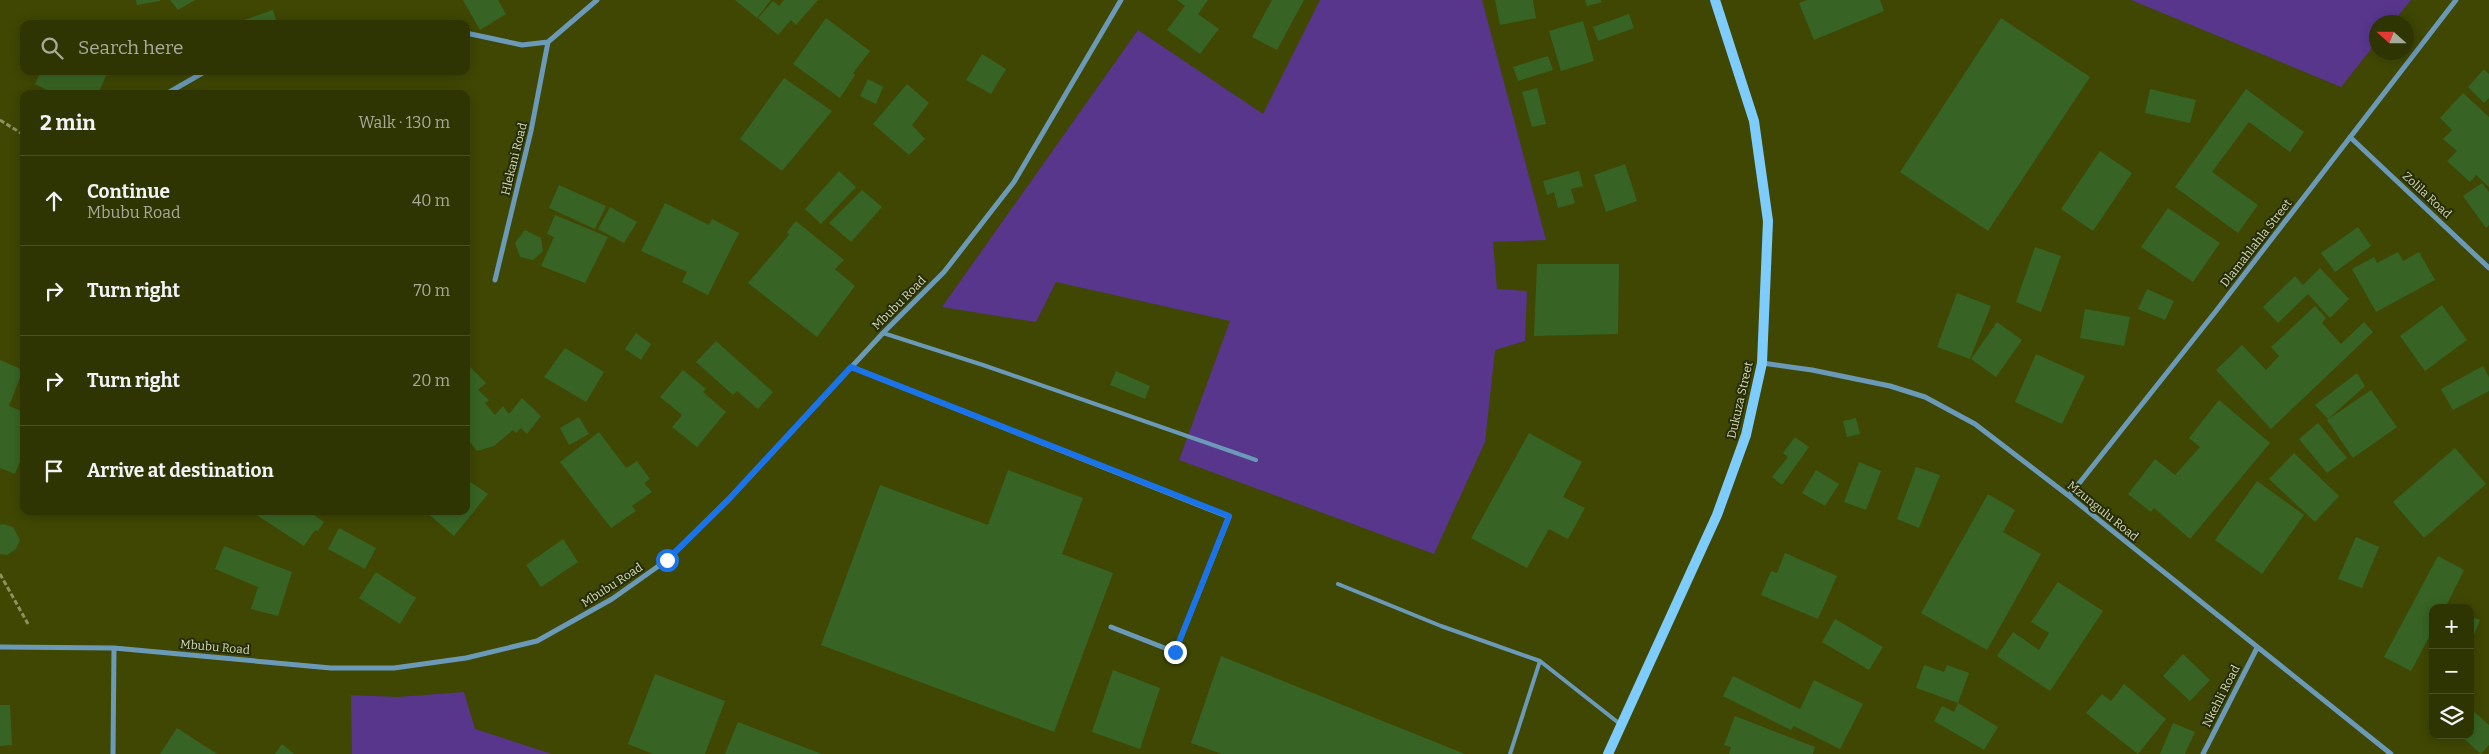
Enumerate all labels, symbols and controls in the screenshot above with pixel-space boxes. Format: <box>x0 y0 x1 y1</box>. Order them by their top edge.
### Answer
north arrow <box>2369 15 2414 60</box>
search box <box>20 20 470 75</box>
icon: search <box>38 34 66 62</box>
text: Search here <box>78 36 183 59</box>
text: 2 min <box>40 110 96 136</box>
text: Walk · 130 m <box>358 113 450 132</box>
street label: Hlekani Road <box>498 121 530 197</box>
street label: Zolila Road <box>2400 169 2454 221</box>
text: Continue <box>87 180 170 203</box>
icon: ahead <box>40 187 68 215</box>
text: 40 m <box>412 191 450 210</box>
street label: Dlamahlahla Street <box>2217 196 2295 290</box>
text: Mbubu Road <box>87 203 180 222</box>
street label: Mbubu Road <box>869 273 929 333</box>
icon: right <box>40 277 68 305</box>
text: Turn right <box>87 279 180 302</box>
text: 70 m <box>414 281 450 300</box>
street label: Dukuza Street <box>1724 360 1756 440</box>
icon: right <box>40 367 68 395</box>
text: Turn right <box>87 369 180 392</box>
text: 20 m <box>413 371 450 390</box>
icon: arrive <box>40 457 68 485</box>
text: Arrive at destination <box>87 459 274 482</box>
street label: Mzungulu Road <box>2065 478 2141 544</box>
route start <box>656 549 679 572</box>
street label: Mbubu Road <box>579 560 645 610</box>
map controls <box>2429 604 2474 739</box>
button: + <box>2429 604 2474 649</box>
street label: Mbubu Road <box>179 637 251 657</box>
route end <box>1164 641 1187 664</box>
button: − <box>2429 649 2474 694</box>
street label: Nkehli Road <box>2199 663 2243 729</box>
button: layers <box>2429 694 2474 739</box>

